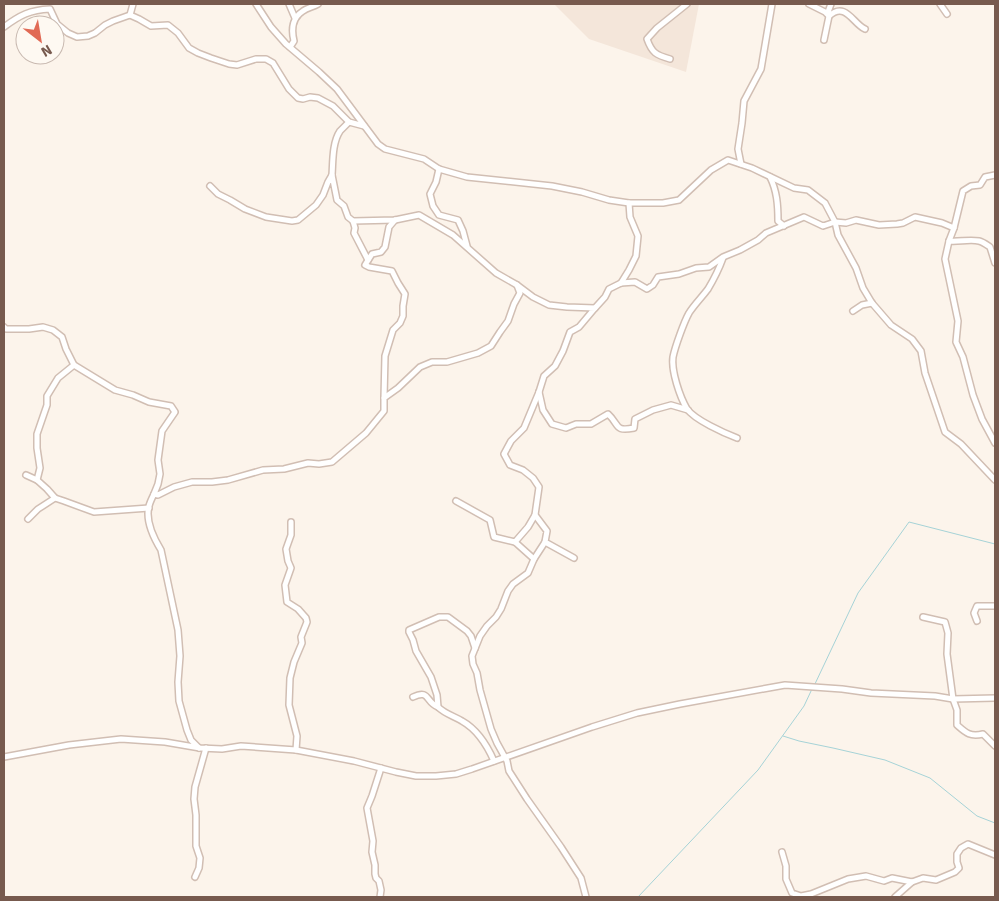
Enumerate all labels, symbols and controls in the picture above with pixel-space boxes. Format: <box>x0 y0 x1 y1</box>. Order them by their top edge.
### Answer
north arrow <box>15 15 65 65</box>
text: N <box>38 41 55 61</box>

